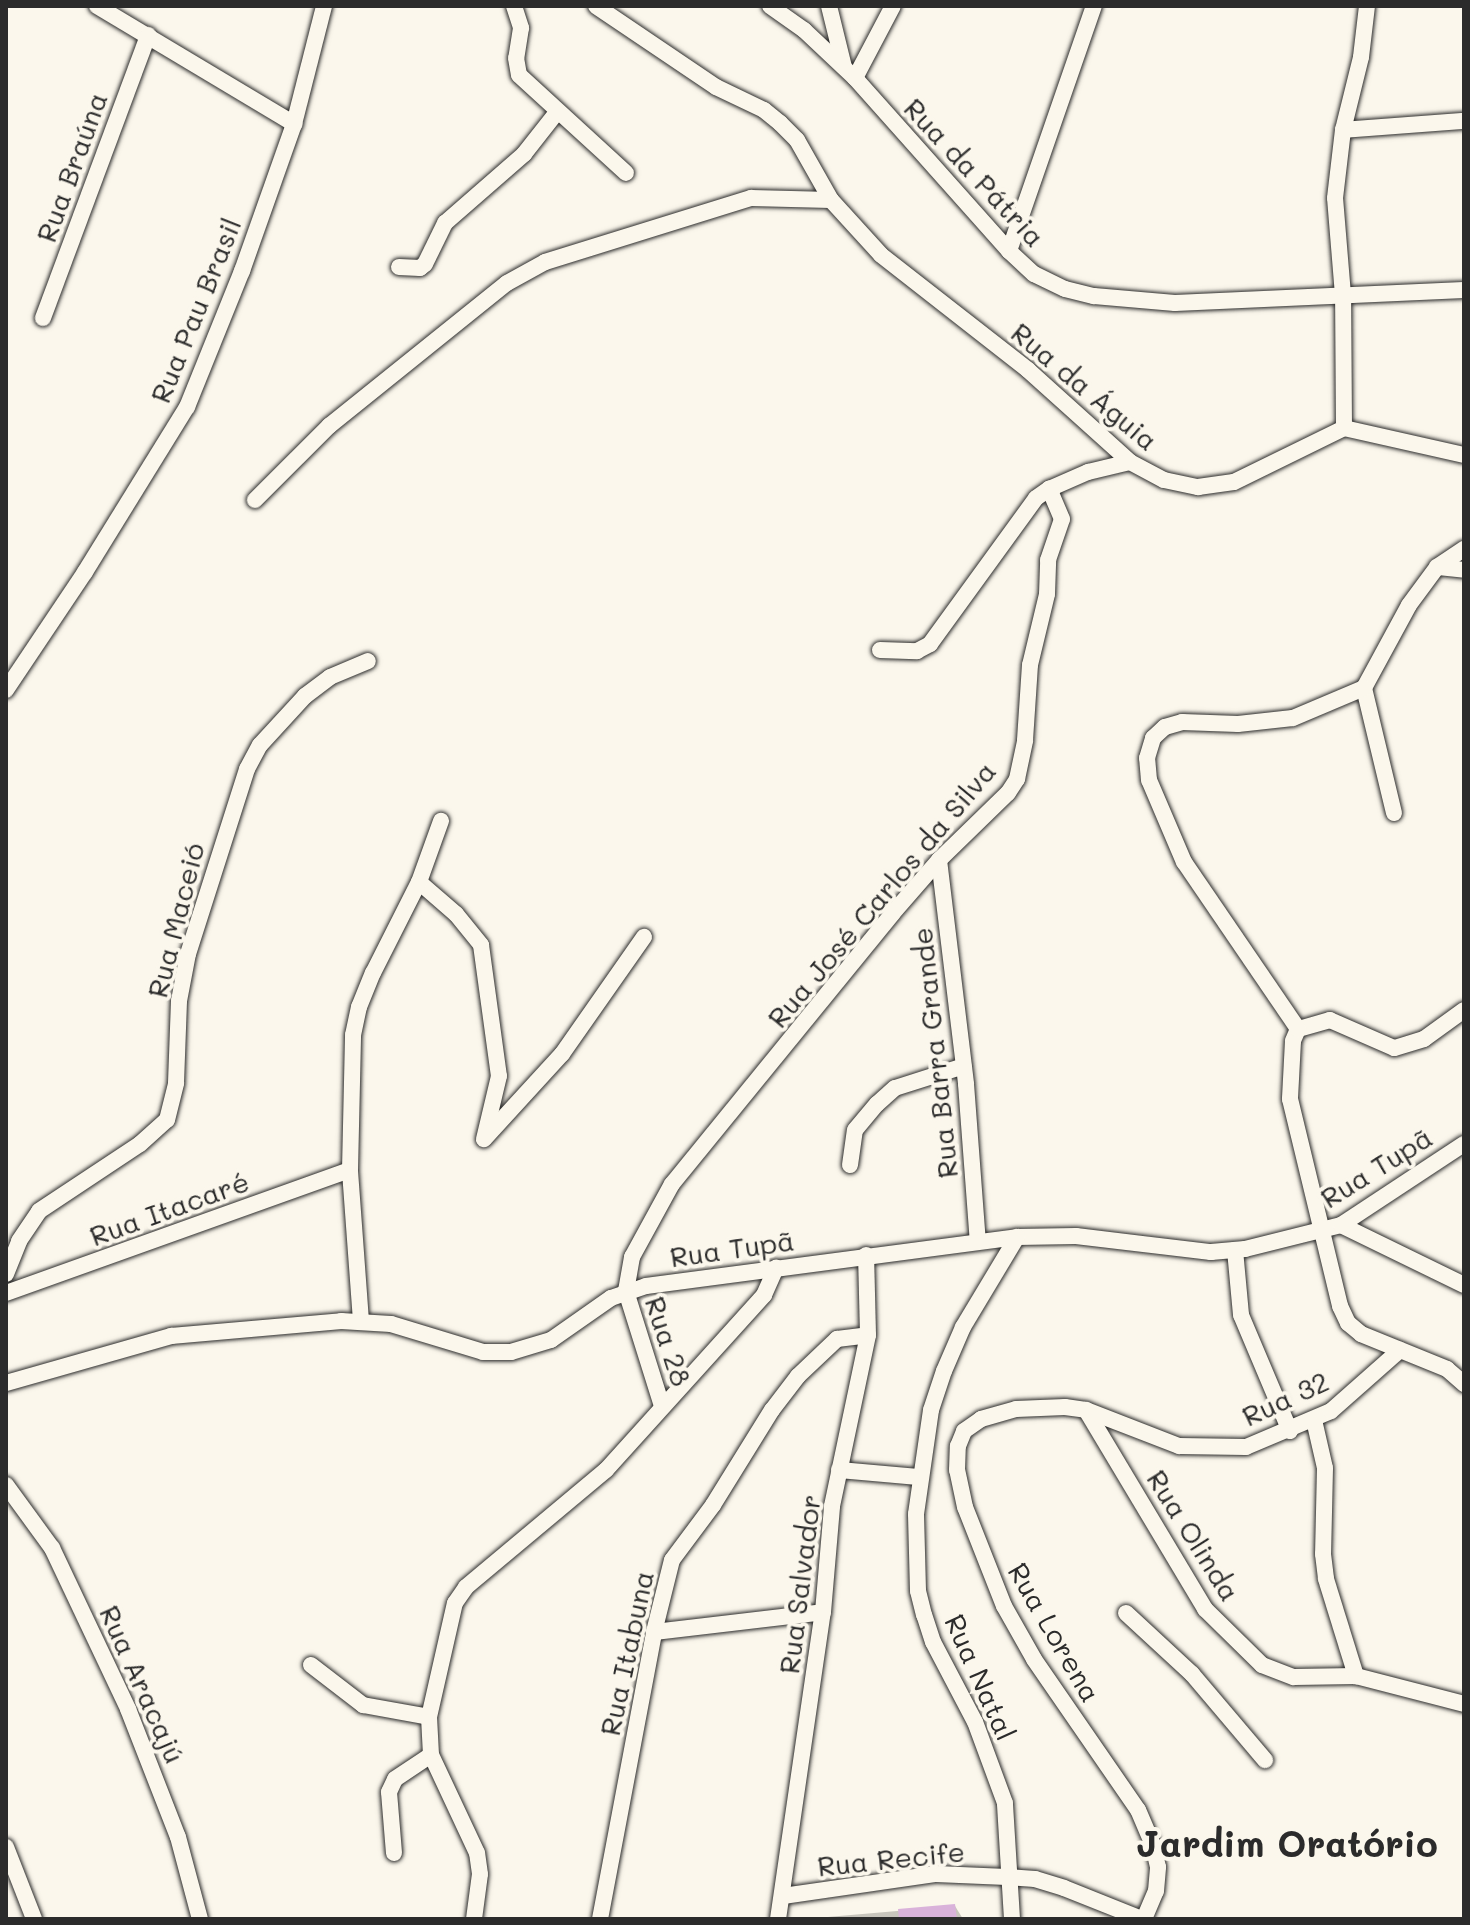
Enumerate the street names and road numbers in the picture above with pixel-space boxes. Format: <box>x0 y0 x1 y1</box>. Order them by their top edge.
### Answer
street label: Rua Braúna <box>28 88 114 246</box>
street label: Rua da Pátria <box>898 91 1052 253</box>
street label: Rua Pau Brasil <box>143 213 247 407</box>
street label: Rua da Águia <box>1005 315 1165 457</box>
street label: Rua José Carlos da Silva <box>760 754 1002 1034</box>
street label: Rua Maceió <box>140 839 210 1001</box>
street label: Rua Barra Grande <box>904 926 964 1180</box>
street label: Rua Tupã <box>1314 1120 1438 1214</box>
street label: Rua Itacaré <box>85 1164 253 1252</box>
street label: Rua Tupã <box>668 1223 796 1273</box>
street label: Rua 28 <box>639 1292 699 1390</box>
street label: Rua 32 <box>1236 1363 1334 1433</box>
street label: Rua Olinda <box>1140 1463 1248 1607</box>
street label: Rua Salvador <box>771 1492 827 1676</box>
street label: Rua Lorena <box>1002 1556 1108 1708</box>
street label: Rua Itabuna <box>592 1567 660 1739</box>
street label: Rua Aracajú <box>93 1600 193 1768</box>
street label: Rua Natal <box>938 1609 1024 1745</box>
street label: Rua Recife <box>816 1834 966 1882</box>

